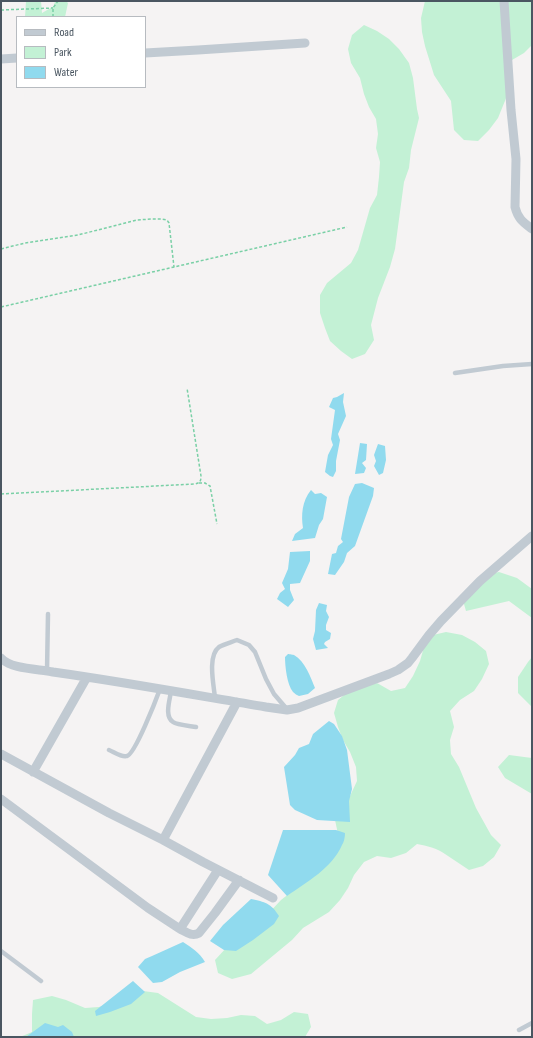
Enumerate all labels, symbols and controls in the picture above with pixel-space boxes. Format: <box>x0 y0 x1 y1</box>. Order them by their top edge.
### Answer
legend <box>16 16 146 88</box>
text: Road <box>54 25 74 40</box>
text: Park <box>54 45 72 60</box>
text: Water <box>54 65 78 80</box>

